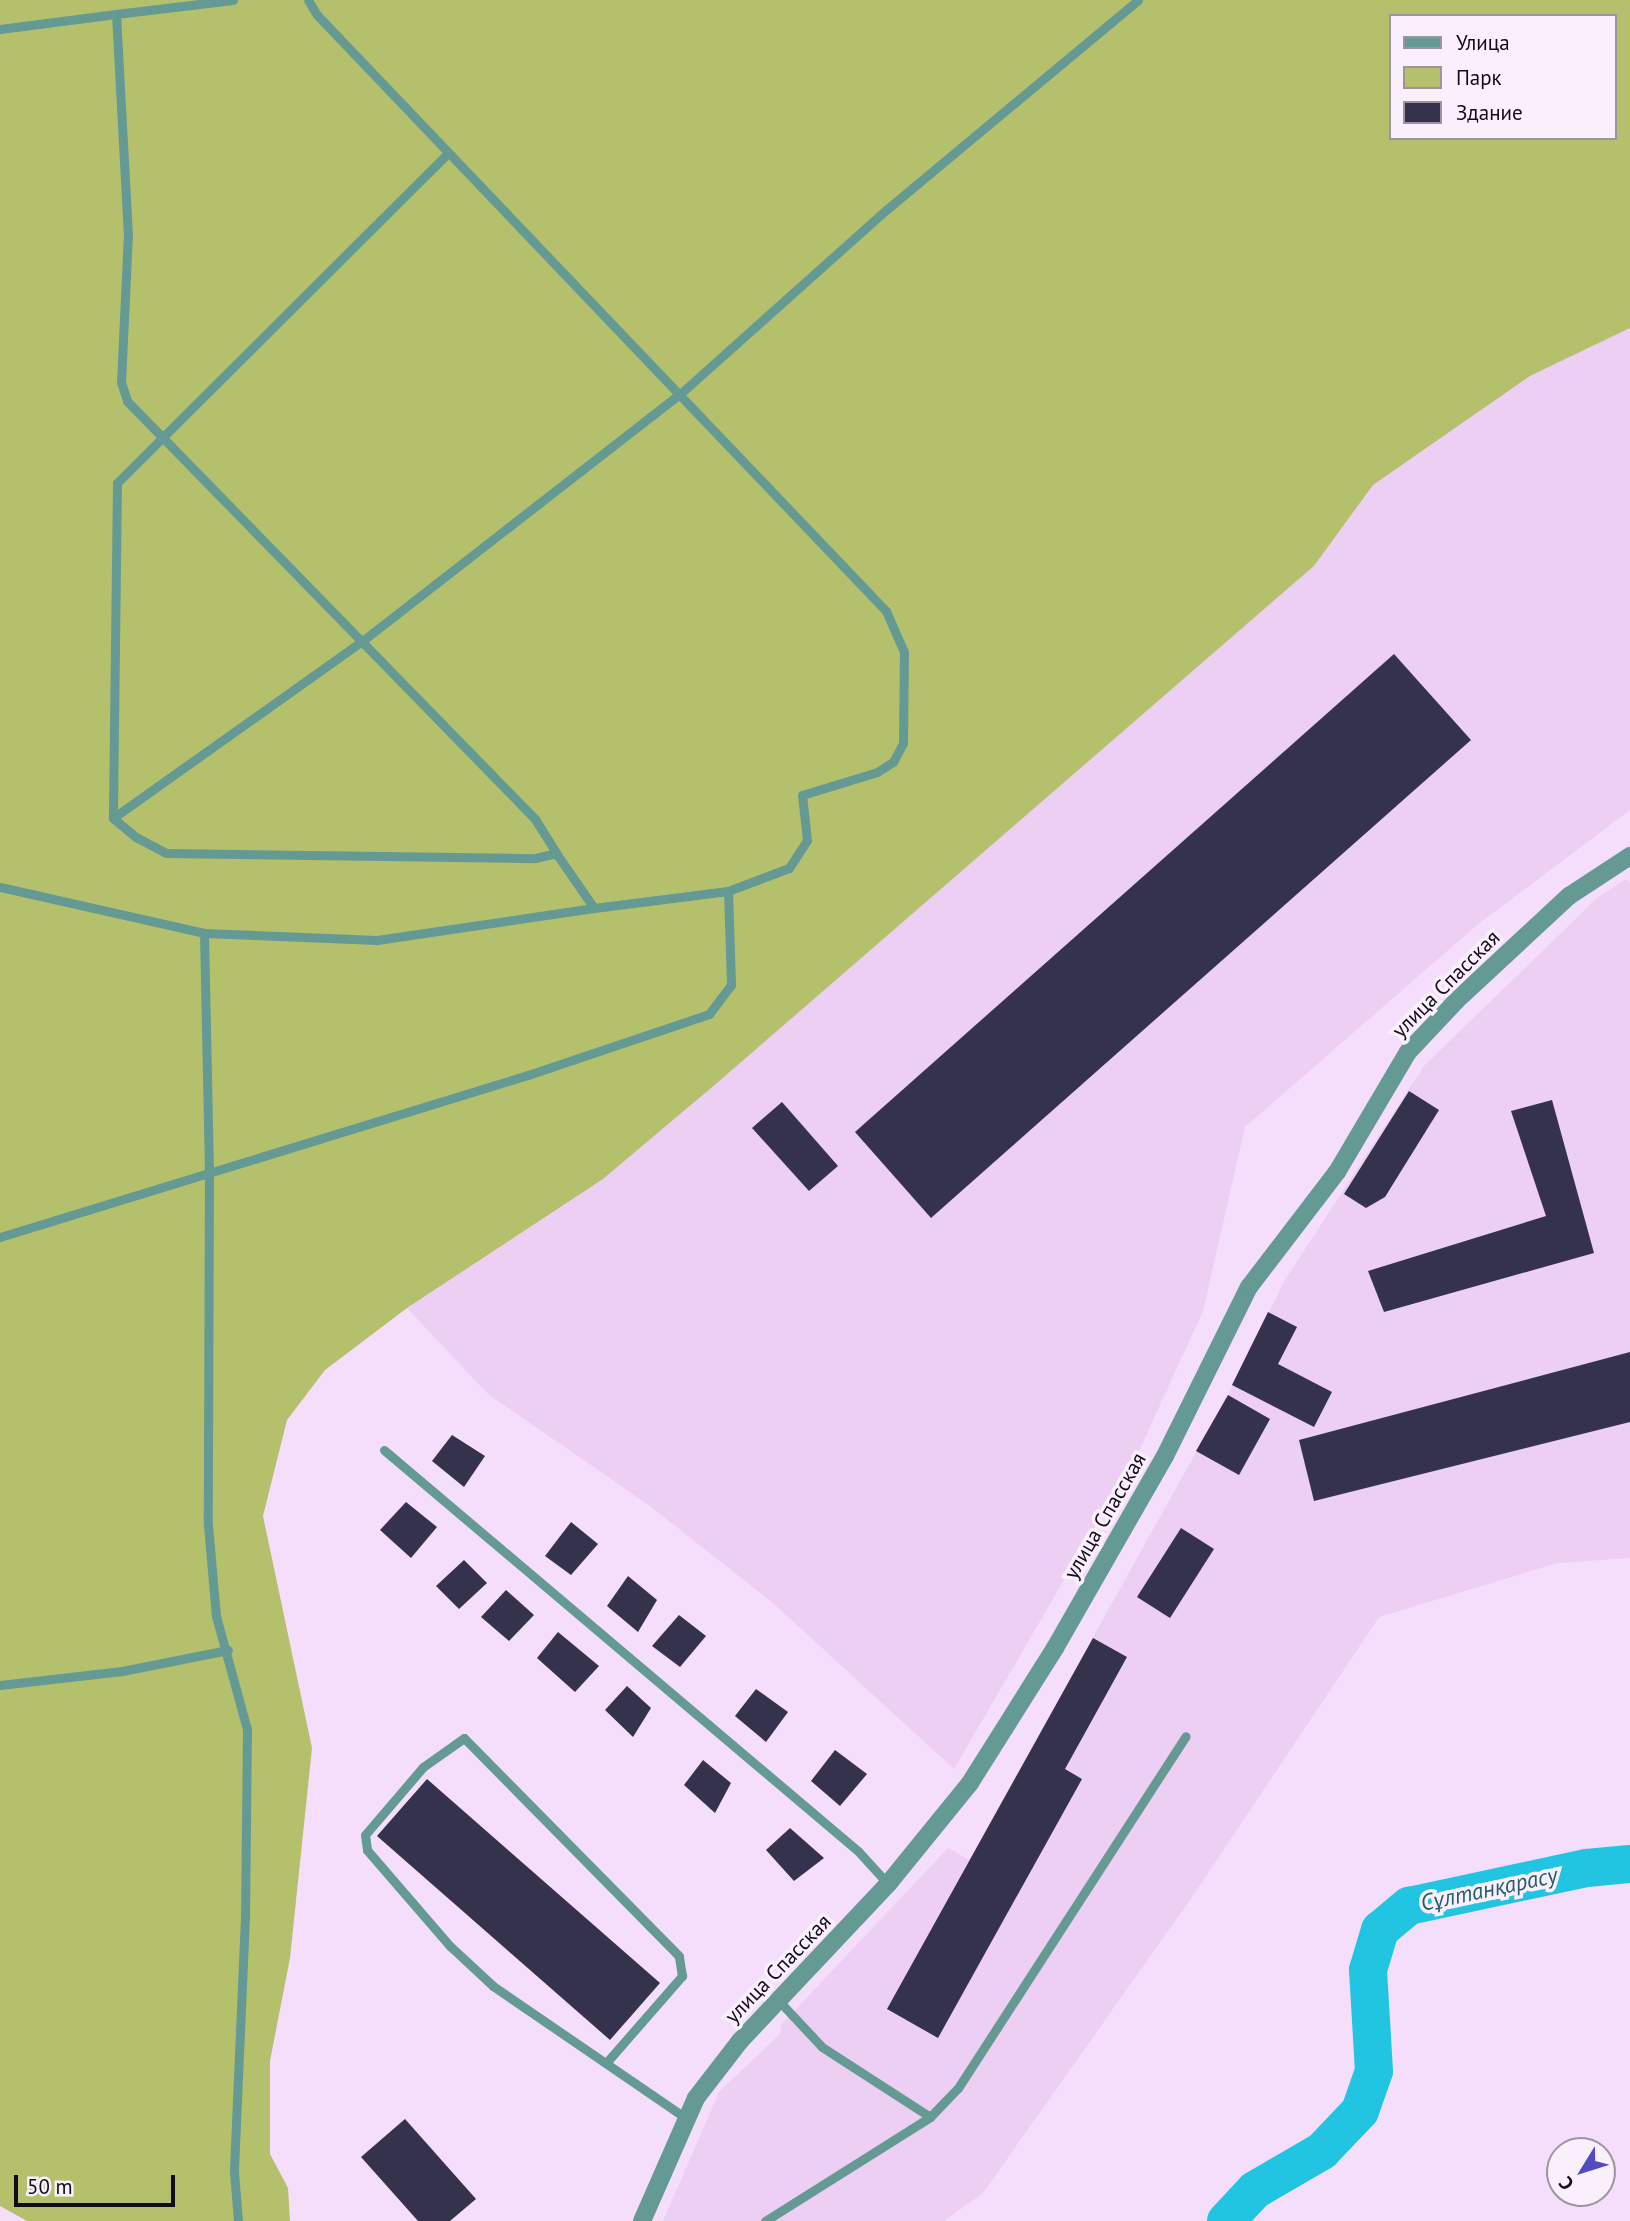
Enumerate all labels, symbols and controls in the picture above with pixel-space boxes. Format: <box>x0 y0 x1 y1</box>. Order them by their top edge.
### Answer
legend <box>1388 14 1616 140</box>
text: Улица <box>1456 29 1510 56</box>
text: Парк <box>1456 64 1502 91</box>
text: Здание <box>1456 99 1523 126</box>
street label: улица Спасская <box>1387 925 1505 1043</box>
street label: улица Спасская <box>1059 1448 1151 1584</box>
water label: Сұлтанқарасу <box>1418 1861 1560 1917</box>
street label: улица Спасская <box>720 1909 836 2029</box>
north arrow <box>1546 2137 1616 2207</box>
scale bar <box>18 2162 178 2206</box>
text: С <box>1553 2172 1579 2195</box>
text: 50 m <box>27 2173 73 2200</box>

